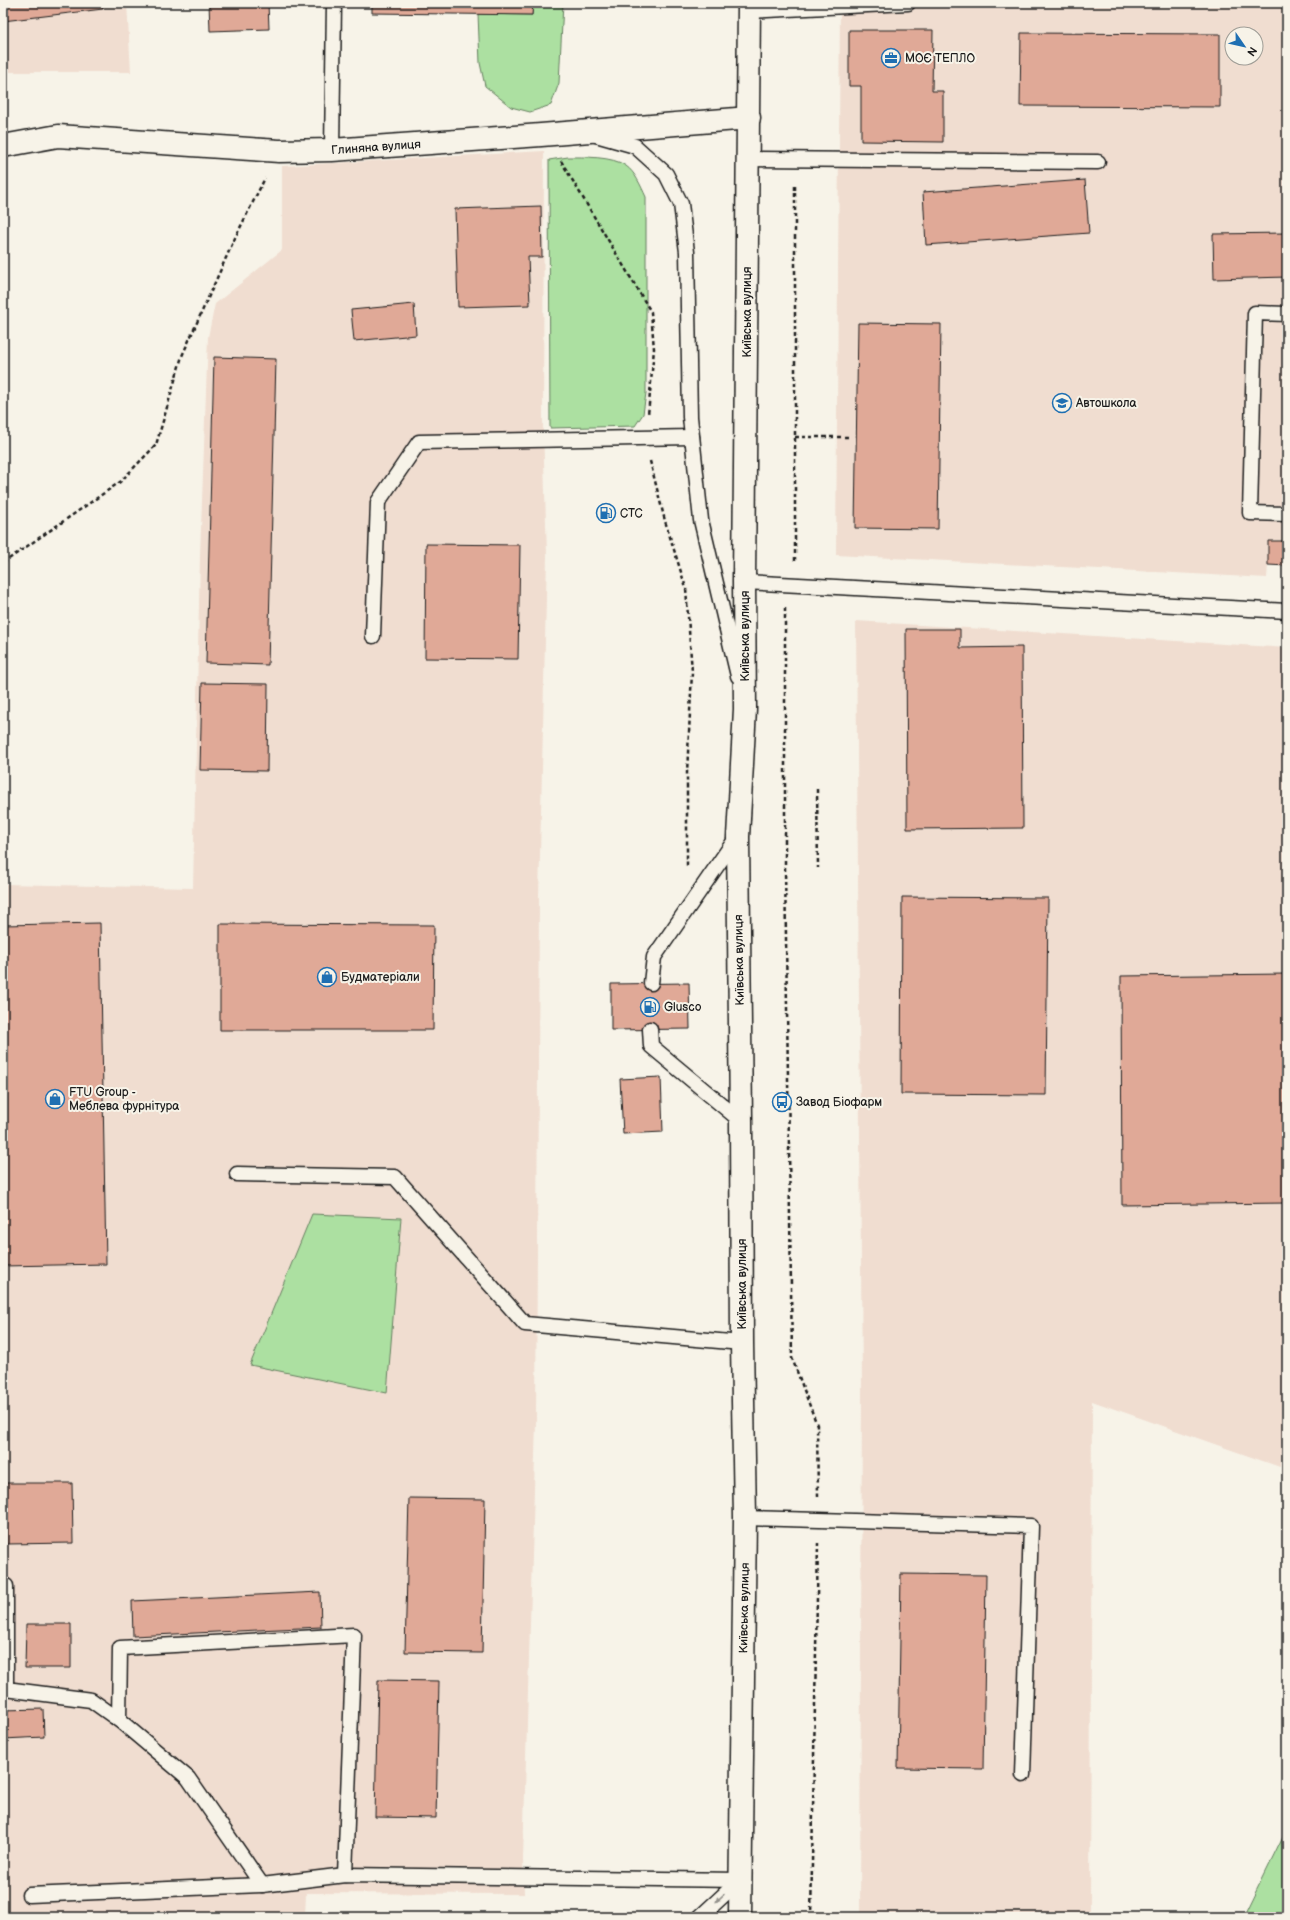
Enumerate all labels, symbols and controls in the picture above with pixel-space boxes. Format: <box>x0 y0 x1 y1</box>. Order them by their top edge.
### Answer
north arrow <box>1224 26 1264 66</box>
text: N <box>1244 44 1260 58</box>
office icon: МОЄ ТЕПЛО <box>880 47 902 69</box>
place label: МОЄ ТЕПЛО <box>905 51 975 66</box>
street label: Глиняна вулиця <box>331 137 422 158</box>
street label: Київська вулиця <box>740 266 755 357</box>
school or university icon: Автошкола <box>1051 392 1073 414</box>
place label: Автошкола <box>1075 396 1137 411</box>
fuel station icon: СТС <box>595 502 617 524</box>
place label: СТС <box>620 506 643 521</box>
street label: Київська вулиця <box>738 590 753 681</box>
street label: Київська вулиця <box>731 914 748 1006</box>
shop icon: Будматеріали <box>316 966 338 988</box>
place label: Будматеріали <box>341 970 420 985</box>
fuel station icon: Glusco <box>639 996 661 1018</box>
place label: Glusco <box>664 1000 702 1015</box>
place label: FTU Group - Меблева фурнітура <box>69 1085 179 1114</box>
shop icon: FTU Group - Меблева фурнітура <box>44 1088 66 1110</box>
bus stop icon: Завод Біофарм <box>771 1091 793 1113</box>
place label: Завод Біофарм <box>796 1095 882 1110</box>
street label: Київська вулиця <box>735 1238 750 1329</box>
street label: Київська вулиця <box>736 1562 753 1654</box>
one-way arrow <box>715 1894 725 1903</box>

